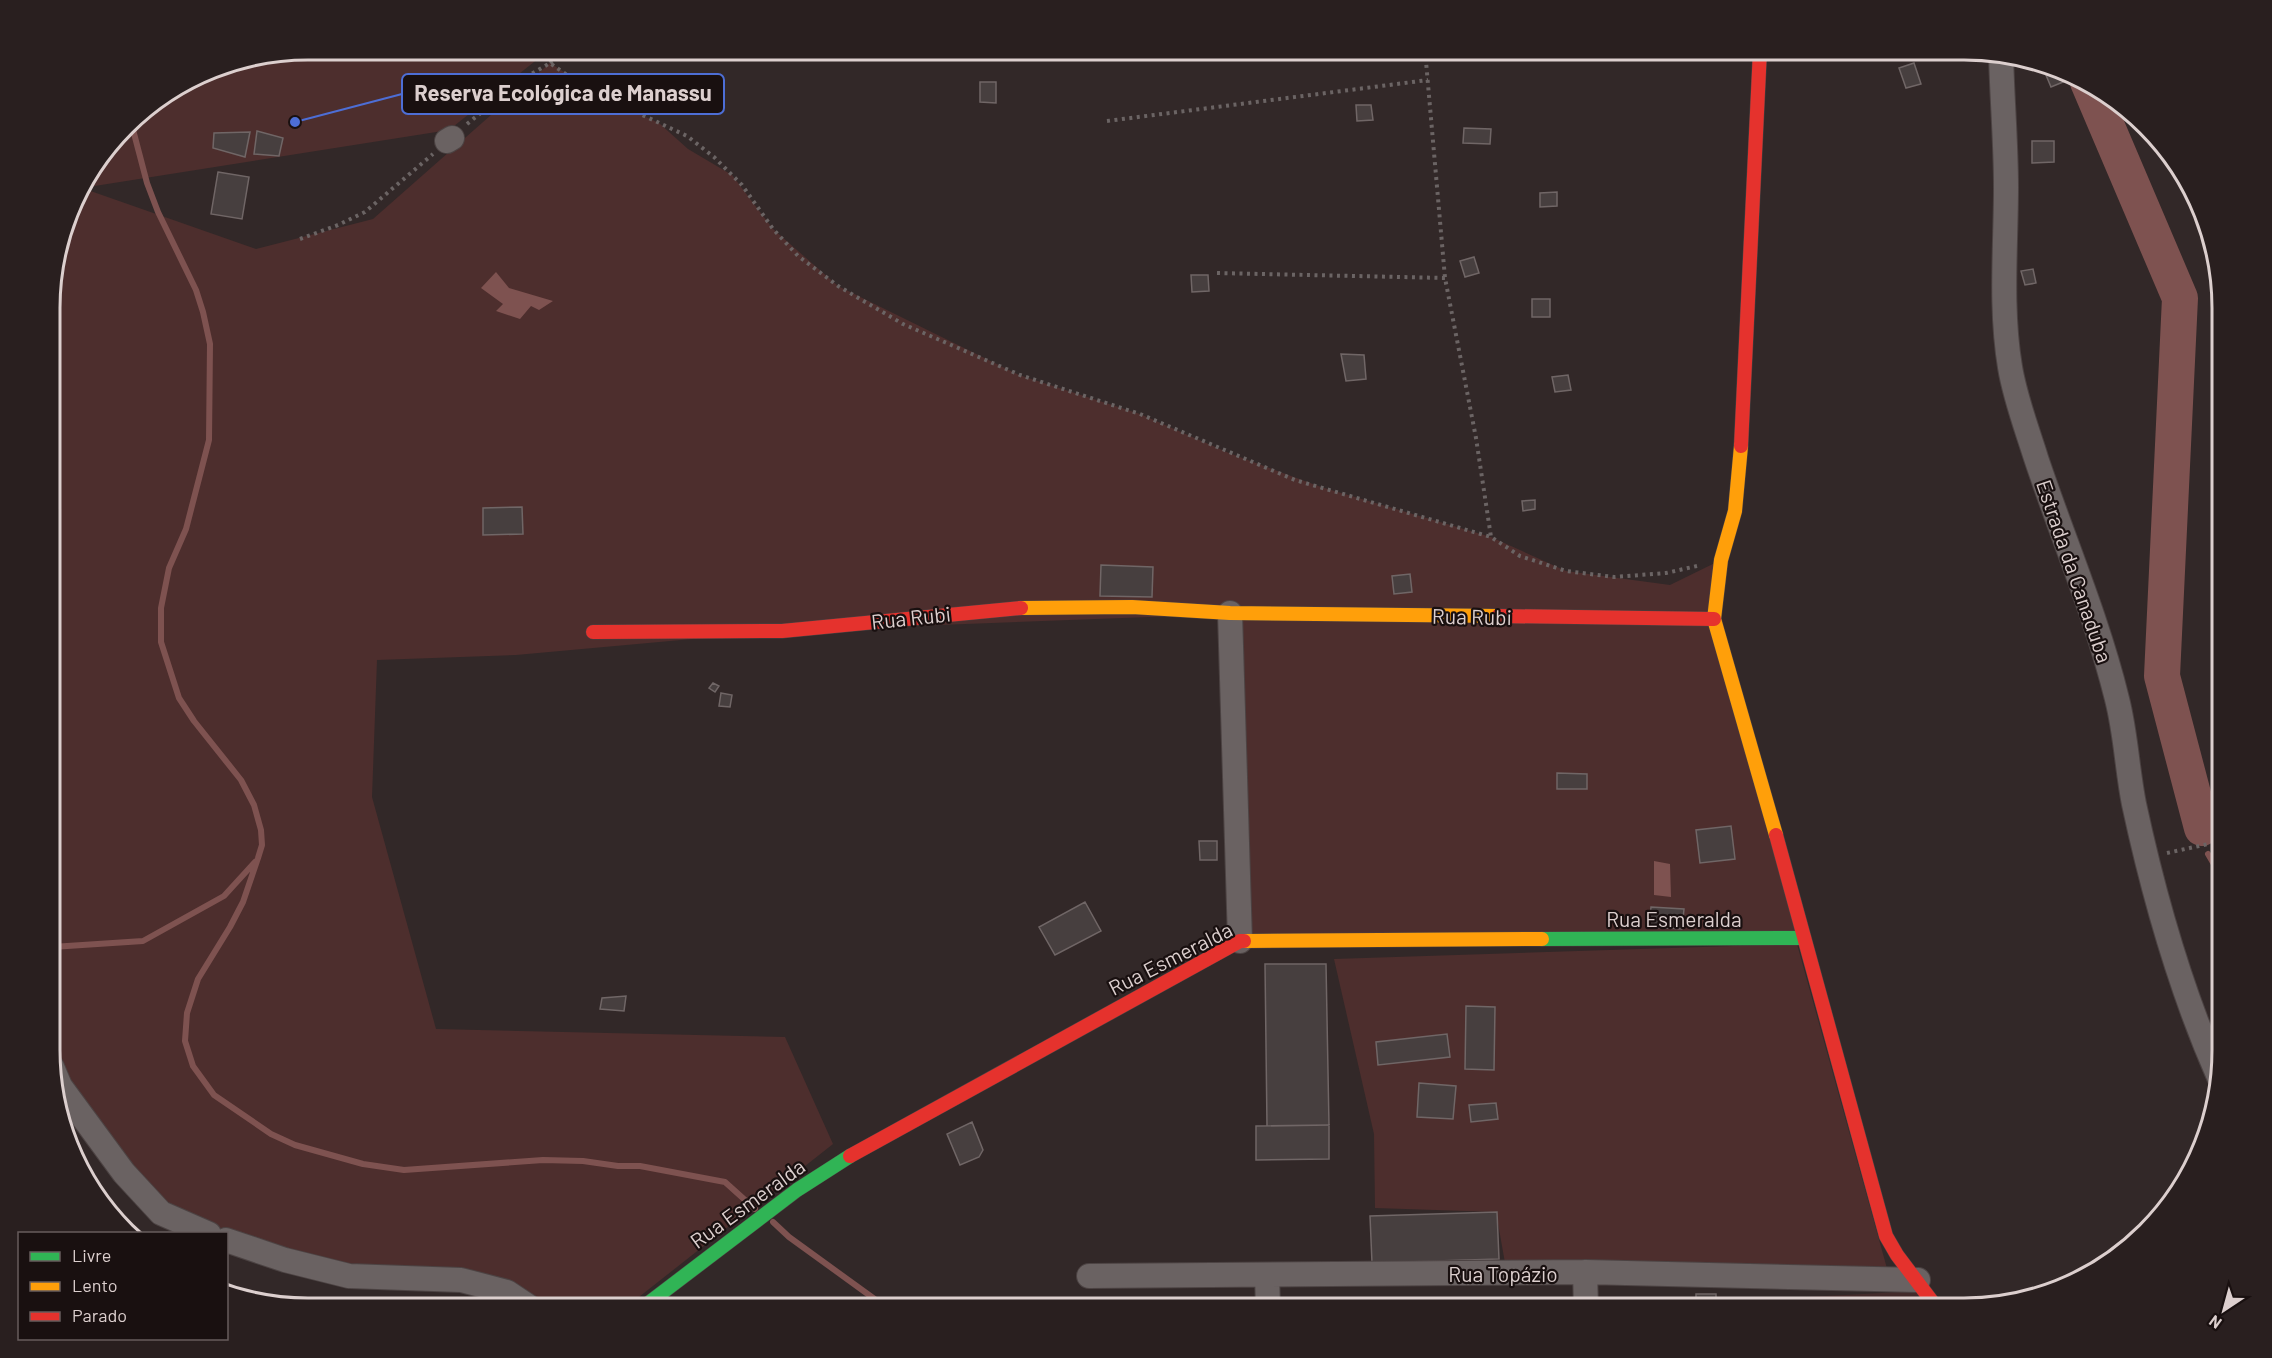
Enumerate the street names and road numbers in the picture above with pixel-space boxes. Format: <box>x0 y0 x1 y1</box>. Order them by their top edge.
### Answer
street label: Estrada da Canaduba <box>2032 476 2118 666</box>
street label: Rua Rubi <box>870 600 952 634</box>
street label: Rua Rubi <box>1432 603 1512 629</box>
street label: Rua Esmeralda <box>1606 906 1742 931</box>
street label: Rua Esmeralda <box>1104 916 1236 1000</box>
street label: Rua Esmeralda <box>685 1153 809 1253</box>
street label: Rua Topázio <box>1448 1261 1558 1286</box>

